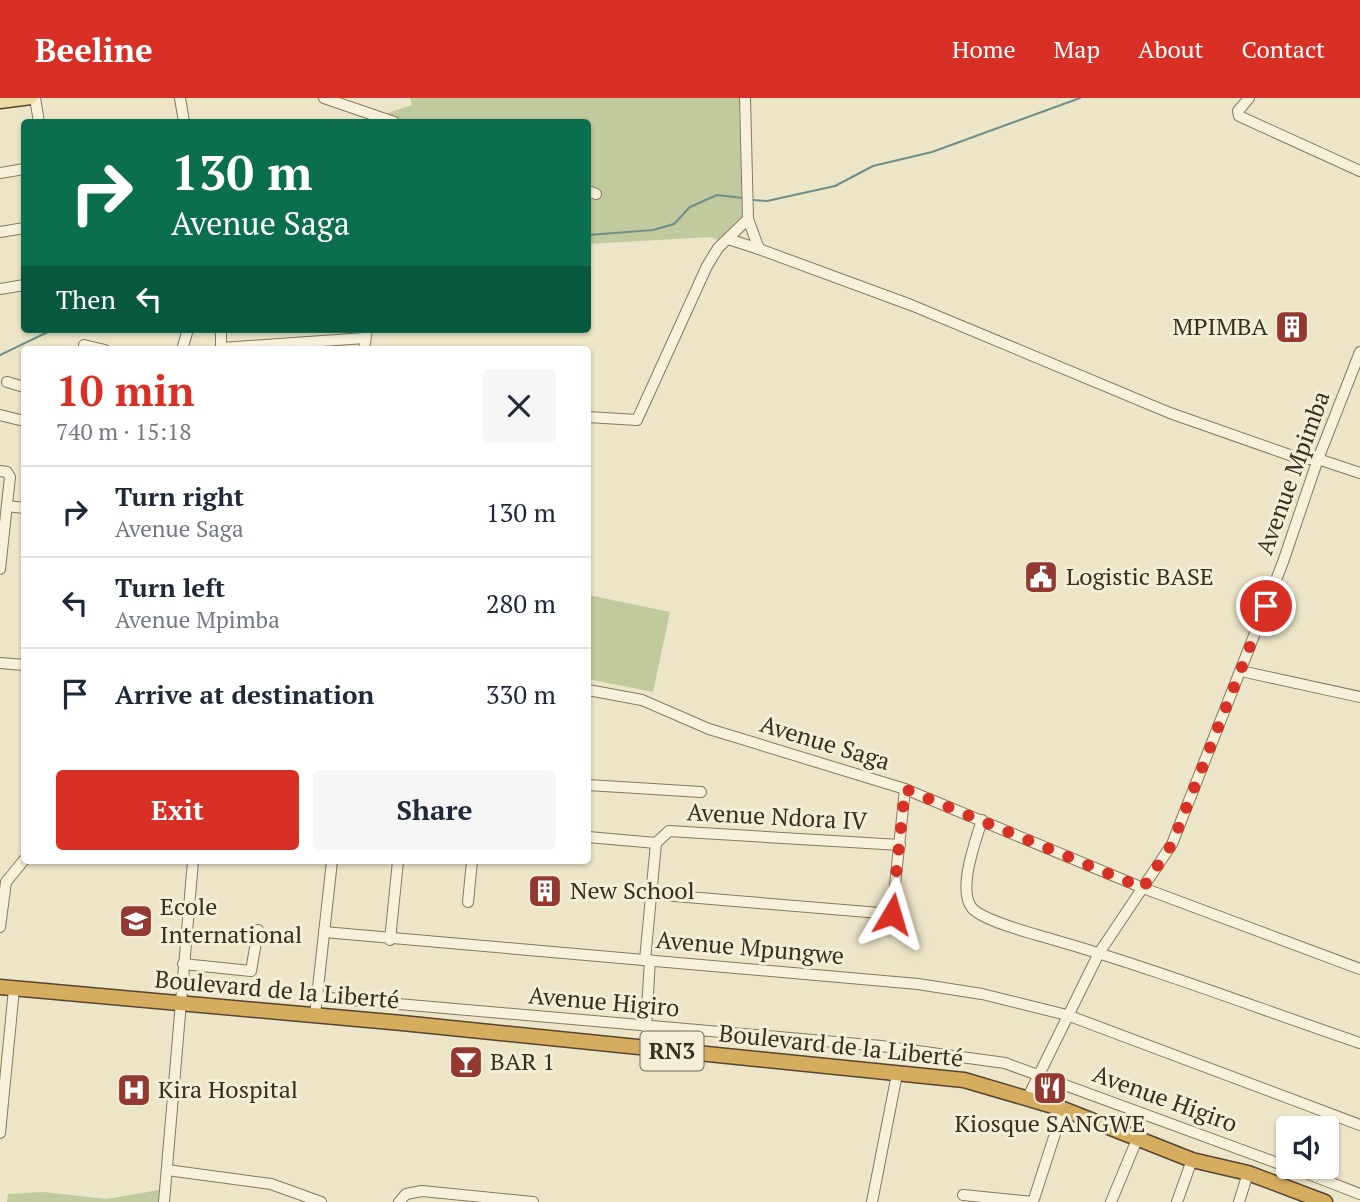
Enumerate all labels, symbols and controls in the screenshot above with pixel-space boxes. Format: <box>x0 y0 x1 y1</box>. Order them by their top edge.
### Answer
text: Beeline <box>35 28 153 71</box>
text: Home <box>952 33 1016 65</box>
text: Map <box>1054 33 1100 65</box>
text: About <box>1138 33 1204 65</box>
text: Contact <box>1242 33 1325 65</box>
text: 130 m <box>171 139 313 204</box>
icon: right <box>56 147 147 238</box>
text: Avenue Saga <box>171 202 350 244</box>
icon: left <box>130 280 168 318</box>
text: Then <box>56 282 116 316</box>
building icon: MPIMBA <box>1273 308 1311 346</box>
place label: MPIMBA <box>1172 310 1269 342</box>
text: 10 min <box>56 362 195 418</box>
button: close <box>482 369 556 443</box>
street label: Avenue Mpimba <box>1248 386 1336 559</box>
text: 740 m · 15:18 <box>56 416 191 447</box>
text: Turn right <box>115 479 244 513</box>
icon: right <box>56 493 94 531</box>
text: 130 m <box>486 495 556 529</box>
text: Avenue Saga <box>115 513 244 544</box>
public building icon: Logistic BASE <box>1022 558 1060 596</box>
place label: Logistic BASE <box>1066 560 1214 592</box>
text: Turn left <box>115 570 225 604</box>
pin <box>1236 576 1296 636</box>
icon: left <box>56 584 94 622</box>
text: 280 m <box>486 586 556 620</box>
icon: arrive <box>1247 587 1285 625</box>
text: Avenue Mpimba <box>115 604 280 635</box>
icon: arrive <box>56 675 94 713</box>
text: Arrive at destination <box>115 677 374 711</box>
text: 330 m <box>486 677 556 711</box>
street label: Avenue Saga <box>756 707 894 777</box>
button: Exit <box>56 770 299 850</box>
button: Share <box>313 770 556 850</box>
street label: Avenue Ndora IV <box>686 795 869 837</box>
building icon: New School <box>526 872 564 910</box>
place label: New School <box>570 874 695 906</box>
position arrow <box>855 877 929 951</box>
place label: Ecole International <box>160 890 302 950</box>
school or university icon: Ecole International <box>117 902 155 940</box>
street label: Avenue Mpungwe <box>655 923 845 971</box>
street label: Boulevard de la Liberté <box>153 962 401 1016</box>
street label: Avenue Higiro <box>527 978 681 1024</box>
street label: Boulevard de la Liberté <box>717 1016 965 1074</box>
road number: RN3 <box>640 1032 704 1070</box>
bar icon: BAR 1 <box>447 1043 485 1081</box>
place label: BAR 1 <box>490 1045 555 1077</box>
street label: Avenue Higiro <box>1089 1057 1242 1139</box>
restaurant icon: Kiosque SANGWE <box>1031 1069 1069 1107</box>
hospital icon: Kira Hospital <box>115 1071 153 1109</box>
place label: Kira Hospital <box>158 1073 298 1105</box>
place label: Kiosque SANGWE <box>955 1107 1145 1139</box>
map controls <box>1276 1116 1339 1179</box>
button: sound <box>1276 1116 1339 1179</box>

